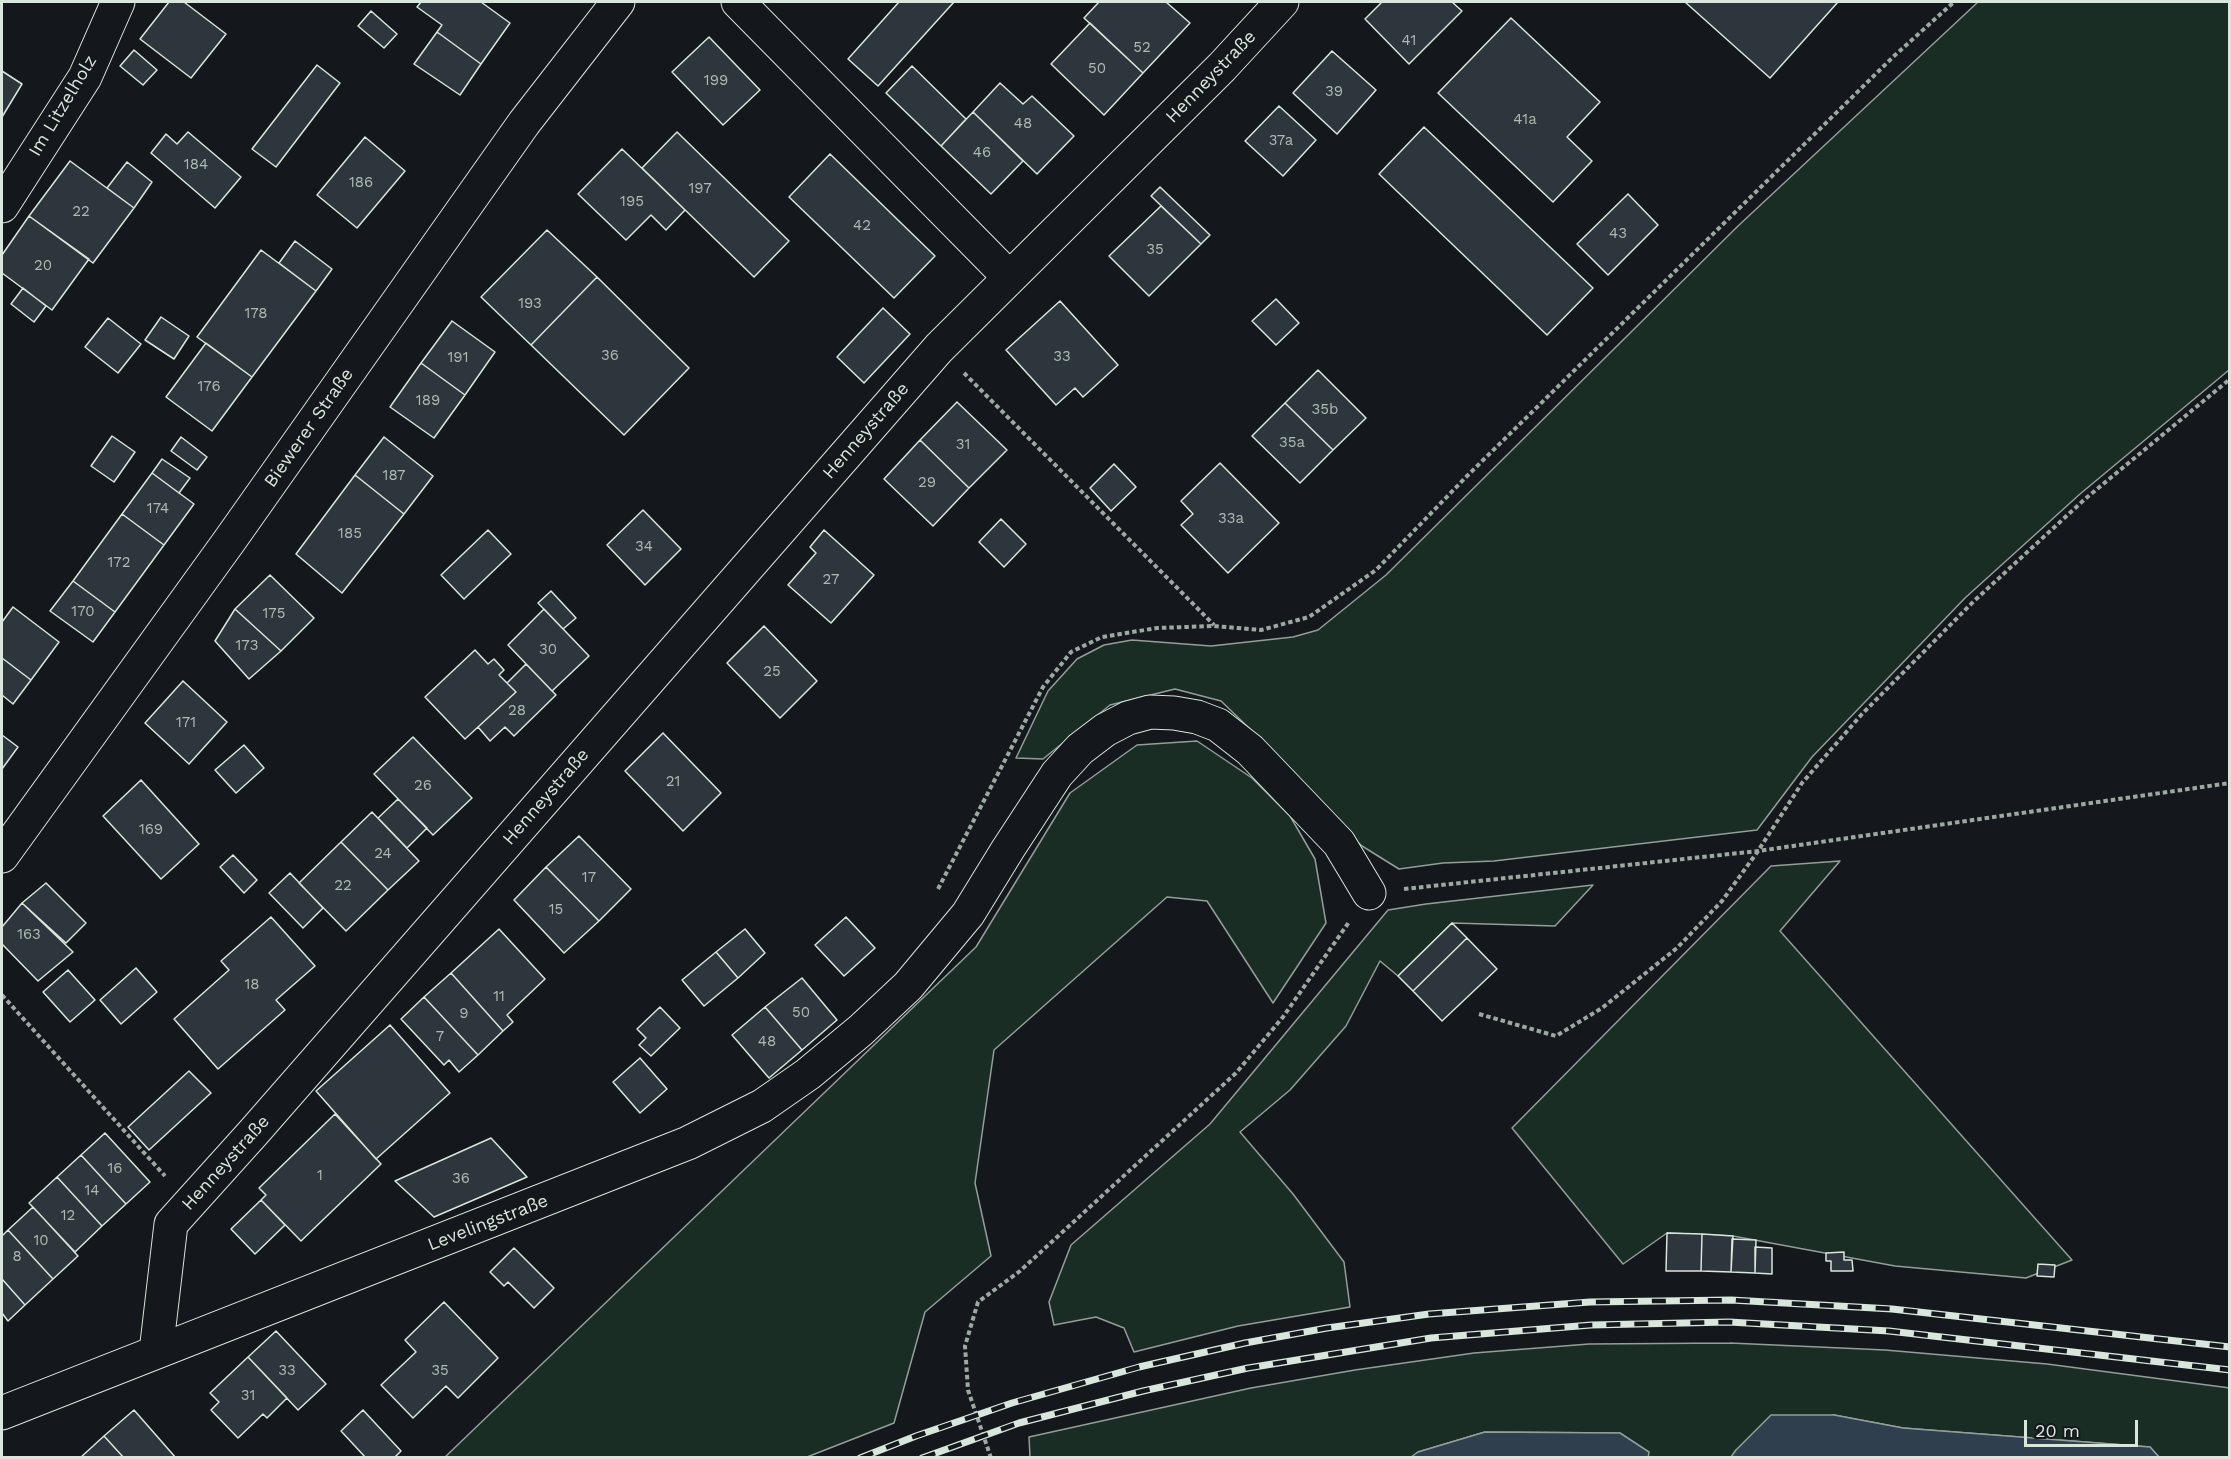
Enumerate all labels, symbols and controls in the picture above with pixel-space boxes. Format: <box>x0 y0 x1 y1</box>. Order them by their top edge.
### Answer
street label: Henneystraße <box>1161 26 1261 128</box>
house number: 41 <box>1402 32 1416 50</box>
house number: 52 <box>1133 39 1151 57</box>
street label: Im Litzelholz <box>24 52 102 160</box>
house number: 50 <box>1088 60 1106 78</box>
house number: 199 <box>704 72 728 90</box>
house number: 39 <box>1325 83 1343 101</box>
house number: 41a <box>1513 111 1537 129</box>
house number: 48 <box>1014 115 1032 133</box>
house number: 37a <box>1269 132 1293 150</box>
house number: 46 <box>973 144 991 162</box>
house number: 184 <box>184 156 208 174</box>
house number: 186 <box>349 174 373 192</box>
house number: 197 <box>688 180 712 198</box>
house number: 195 <box>620 193 644 211</box>
house number: 22 <box>72 203 90 221</box>
house number: 42 <box>853 217 871 235</box>
house number: 43 <box>1609 225 1627 243</box>
house number: 35 <box>1146 241 1164 259</box>
house number: 20 <box>34 257 52 275</box>
house number: 193 <box>518 295 542 313</box>
house number: 178 <box>244 305 268 323</box>
house number: 36 <box>601 347 619 365</box>
house number: 33 <box>1053 348 1071 366</box>
house number: 191 <box>448 349 468 367</box>
street label: Biewerer Straße <box>260 364 358 492</box>
house number: 176 <box>197 378 221 396</box>
street label: Henneystraße <box>818 378 914 484</box>
house number: 189 <box>416 392 440 410</box>
house number: 35b <box>1312 401 1338 419</box>
house number: 35a <box>1279 434 1305 452</box>
house number: 31 <box>956 436 970 454</box>
house number: 187 <box>383 467 405 485</box>
house number: 29 <box>918 474 936 492</box>
house number: 174 <box>147 500 169 518</box>
house number: 33a <box>1218 510 1244 528</box>
house number: 185 <box>338 525 362 543</box>
house number: 34 <box>635 538 653 556</box>
house number: 172 <box>107 554 131 572</box>
house number: 27 <box>823 571 839 589</box>
house number: 170 <box>71 603 95 621</box>
house number: 175 <box>263 605 285 623</box>
house number: 173 <box>235 637 259 655</box>
house number: 30 <box>539 641 557 659</box>
house number: 25 <box>763 663 781 681</box>
house number: 28 <box>508 702 526 720</box>
house number: 171 <box>176 714 196 732</box>
street label: Henneystraße <box>498 744 594 850</box>
house number: 21 <box>666 773 680 791</box>
house number: 26 <box>414 777 432 795</box>
house number: 169 <box>139 821 163 839</box>
house number: 24 <box>374 845 392 863</box>
house number: 17 <box>582 869 596 887</box>
house number: 22 <box>334 877 352 895</box>
house number: 15 <box>549 901 563 919</box>
house number: 163 <box>17 926 41 944</box>
house number: 18 <box>244 976 260 994</box>
house number: 11 <box>493 988 505 1006</box>
house number: 50 <box>792 1004 810 1022</box>
house number: 9 <box>459 1005 469 1023</box>
house number: 7 <box>436 1028 444 1046</box>
house number: 48 <box>758 1033 776 1051</box>
street label: Henneystraße <box>178 1111 274 1215</box>
house number: 16 <box>108 1160 122 1178</box>
house number: 1 <box>317 1167 323 1185</box>
house number: 36 <box>452 1170 470 1188</box>
house number: 14 <box>84 1182 100 1200</box>
street label: Levelingstraße <box>425 1190 551 1256</box>
house number: 12 <box>61 1207 75 1225</box>
house number: 10 <box>33 1232 49 1250</box>
house number: 8 <box>12 1248 22 1266</box>
house number: 33 <box>278 1362 296 1380</box>
house number: 35 <box>431 1362 449 1380</box>
house number: 31 <box>241 1387 255 1405</box>
scale bar <box>2027 1408 2141 1446</box>
text: 20 m <box>2035 1420 2080 1441</box>

